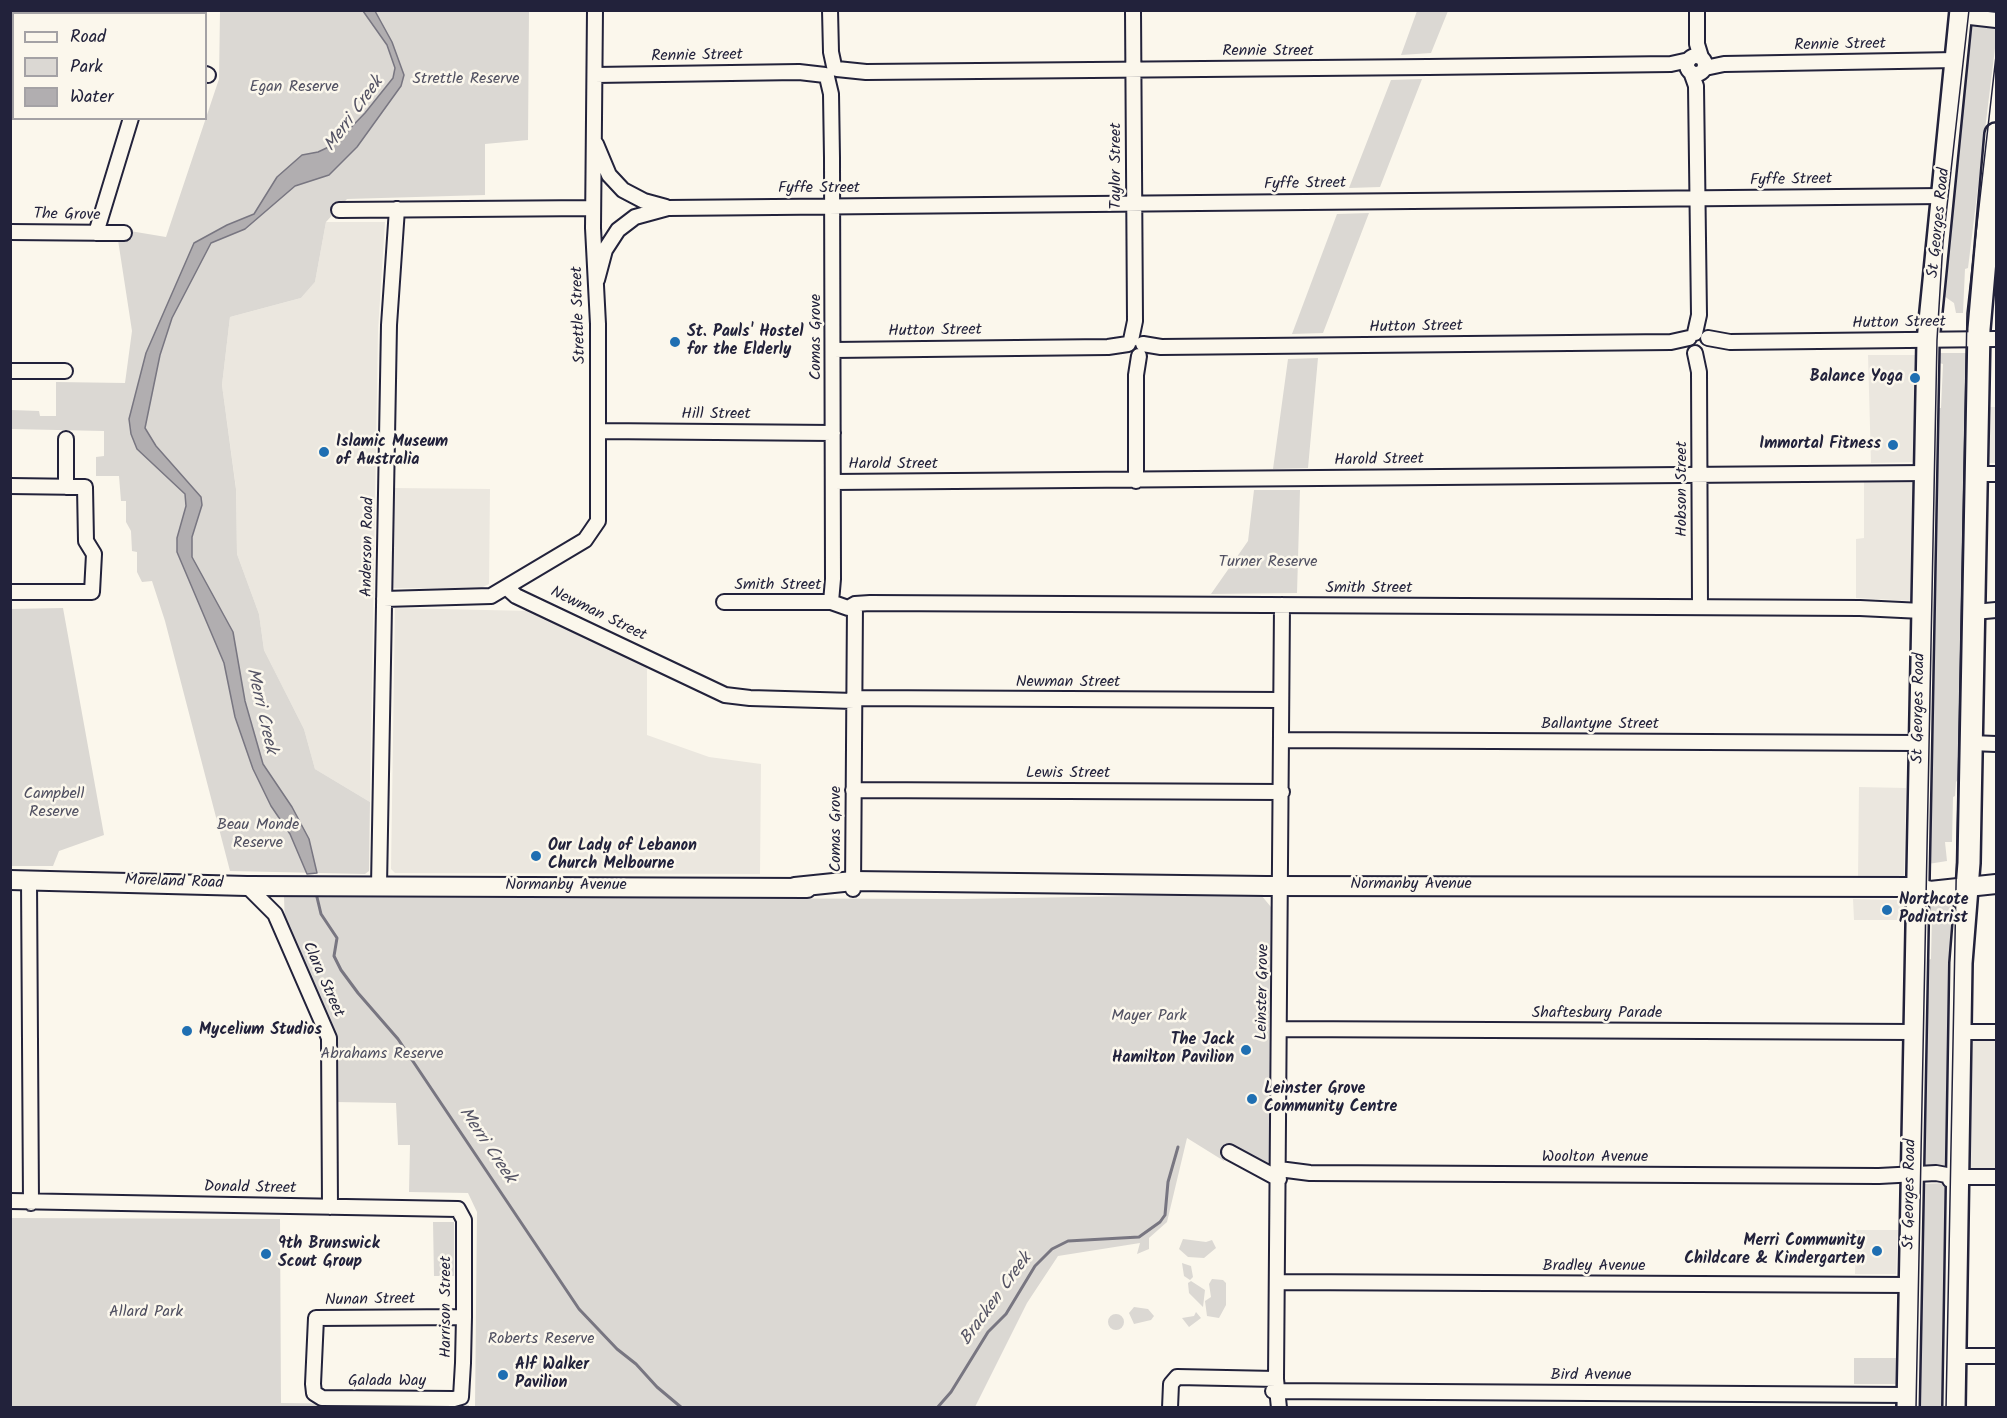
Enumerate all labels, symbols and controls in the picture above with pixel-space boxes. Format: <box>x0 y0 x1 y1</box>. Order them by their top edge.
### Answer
legend <box>12 12 207 120</box>
text: Road <box>70 23 106 52</box>
street label: Rennie Street <box>1794 36 1886 56</box>
street label: Rennie Street <box>1222 42 1314 62</box>
street label: Rennie Street <box>651 47 743 67</box>
text: Park <box>70 53 103 82</box>
park label: Strettle Reserve <box>413 70 519 90</box>
water label: Merri Creek <box>321 73 389 157</box>
park label: Egan Reserve <box>249 78 339 98</box>
text: Water <box>70 83 114 112</box>
street label: Taylor Street <box>1107 122 1127 210</box>
street label: St Georges Road <box>1925 167 1955 279</box>
street label: Fyffe Street <box>1750 171 1832 191</box>
street label: Fyffe Street <box>1264 175 1346 195</box>
street label: Fyffe Street <box>778 179 860 199</box>
street label: The Grove <box>33 206 101 226</box>
street label: Strettle Street <box>569 266 591 364</box>
street label: Comas Grove <box>807 294 827 380</box>
street label: Hutton Street <box>1852 314 1946 334</box>
street label: Hutton Street <box>1369 318 1463 338</box>
street label: Hutton Street <box>888 322 982 342</box>
place label: St. Pauls' Hostel for the Elderly <box>687 323 804 361</box>
marker: St. Pauls' Hostel for the Elderly <box>668 335 682 349</box>
place label: Balance Yoga <box>1810 368 1903 388</box>
marker: Balance Yoga <box>1908 371 1922 385</box>
street label: Hill Street <box>681 405 751 425</box>
place label: Islamic Museum of Australia <box>336 433 448 471</box>
place label: Immortal Fitness <box>1759 435 1881 455</box>
marker: Immortal Fitness <box>1886 438 1900 452</box>
street label: Hobson Street <box>1673 441 1693 537</box>
marker: Islamic Museum of Australia <box>317 445 331 459</box>
street label: Harold Street <box>1334 451 1424 471</box>
street label: Harold Street <box>848 455 938 475</box>
street label: Anderson Road <box>359 497 379 597</box>
park label: Turner Reserve <box>1219 553 1317 573</box>
street label: Smith Street <box>735 576 821 596</box>
street label: Smith Street <box>1326 579 1412 599</box>
street label: Newman Street <box>547 583 649 647</box>
street label: St Georges Road <box>1909 652 1931 764</box>
water label: Merri Creek <box>240 666 280 756</box>
street label: Newman Street <box>1016 673 1120 693</box>
street label: Ballantyne Street <box>1541 715 1659 735</box>
street label: Lewis Street <box>1026 764 1110 784</box>
park label: Campbell Reserve <box>24 785 84 823</box>
street label: Comas Grove <box>827 786 847 872</box>
park label: Beau Monde Reserve <box>217 816 299 854</box>
place label: Our Lady of Lebanon Church Melbourne <box>548 837 697 875</box>
marker: Our Lady of Lebanon Church Melbourne <box>529 849 543 863</box>
street label: Moreland Road <box>124 872 224 894</box>
street label: Normanby Avenue <box>1350 875 1472 895</box>
street label: Normanby Avenue <box>505 876 627 896</box>
place label: Northcote Podiatrist <box>1899 891 1969 929</box>
marker: Northcote Podiatrist <box>1880 903 1894 917</box>
street label: Clara Street <box>297 939 347 1021</box>
street label: Leinster Grove <box>1254 944 1274 1040</box>
street label: Shaftesbury Parade <box>1532 1004 1662 1024</box>
park label: Mayer Park <box>1111 1007 1187 1027</box>
place label: Mycelium Studios <box>199 1021 322 1041</box>
marker: Mycelium Studios <box>180 1024 194 1038</box>
place label: The Jack Hamilton Pavilion <box>1112 1031 1234 1069</box>
marker: The Jack Hamilton Pavilion <box>1239 1043 1253 1057</box>
park label: Abrahams Reserve <box>321 1045 443 1065</box>
place label: Leinster Grove Community Centre <box>1264 1080 1397 1118</box>
marker: Leinster Grove Community Centre <box>1245 1092 1259 1106</box>
water label: Merri Creek <box>453 1104 519 1188</box>
street label: St Georges Road <box>1900 1138 1922 1250</box>
street label: Woolton Avenue <box>1542 1148 1648 1168</box>
street label: Donald Street <box>204 1179 296 1199</box>
place label: Merri Community Childcare & Kindergarten <box>1684 1232 1865 1270</box>
place label: 9th Brunswick Scout Group <box>278 1235 380 1273</box>
marker: Merri Community Childcare & Kindergarten <box>1870 1244 1884 1258</box>
marker: 9th Brunswick Scout Group <box>259 1247 273 1261</box>
water label: Bracken Creek <box>956 1250 1038 1350</box>
street label: Harrison Street <box>437 1256 457 1358</box>
street label: Bradley Avenue <box>1542 1257 1646 1277</box>
street label: Nunan Street <box>325 1291 415 1311</box>
park label: Allard Park <box>109 1303 183 1323</box>
park label: Roberts Reserve <box>488 1330 594 1350</box>
place label: Alf Walker Pavilion <box>515 1356 589 1394</box>
street label: Bird Avenue <box>1551 1366 1631 1386</box>
marker: Alf Walker Pavilion <box>496 1368 510 1382</box>
street label: Galada Way <box>348 1372 426 1392</box>

